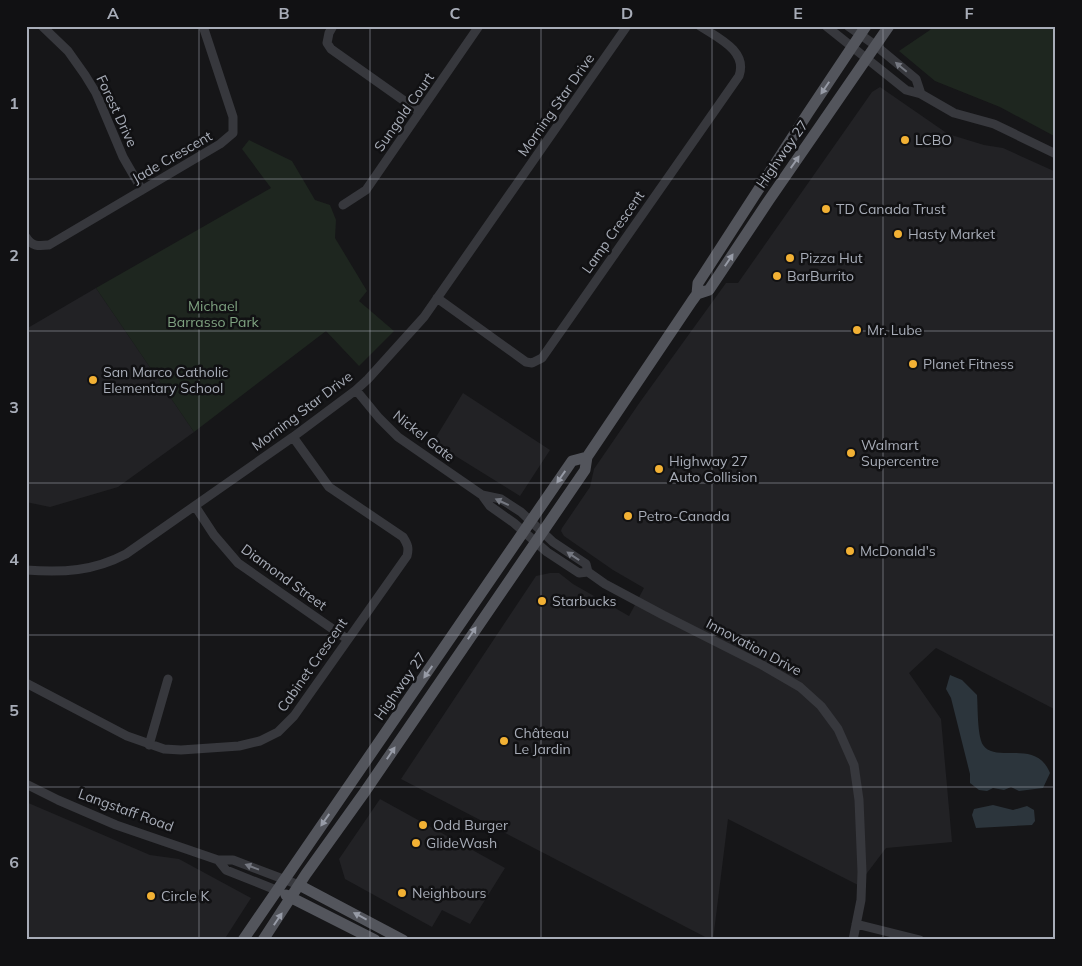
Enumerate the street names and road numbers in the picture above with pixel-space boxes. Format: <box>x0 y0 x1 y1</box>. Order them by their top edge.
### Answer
street label: Morning Star Drive <box>514 50 598 160</box>
street label: Sungold Court <box>370 69 438 155</box>
street label: Forest Drive <box>92 72 142 150</box>
street label: Highway 27 <box>752 117 812 191</box>
street label: Jade Crescent <box>129 127 215 187</box>
street label: Lamp Crescent <box>578 187 648 277</box>
street label: Morning Star Drive <box>248 367 356 455</box>
street label: Nickel Gate <box>390 406 458 466</box>
street label: Diamond Street <box>238 540 330 614</box>
street label: Innovation Drive <box>703 614 805 680</box>
street label: Cabinet Crescent <box>273 615 351 715</box>
street label: Highway 27 <box>370 649 430 723</box>
street label: Langstaff Road <box>76 784 176 836</box>

